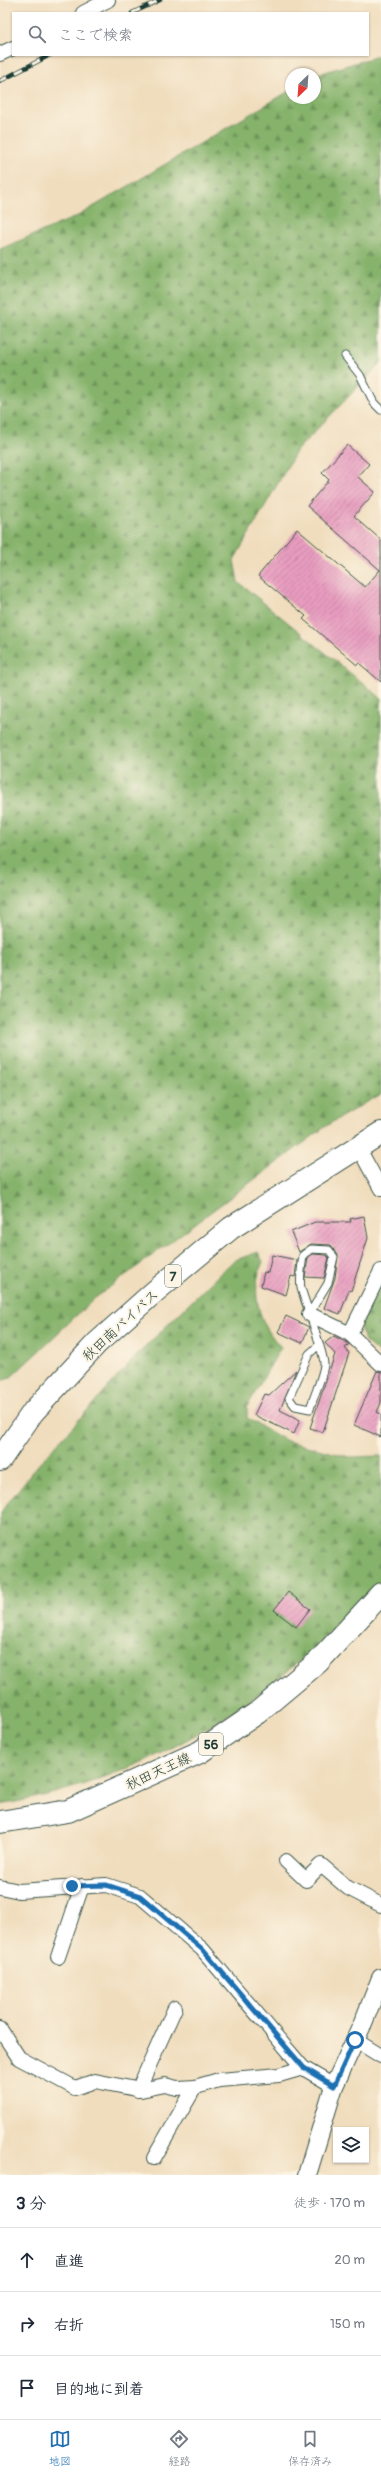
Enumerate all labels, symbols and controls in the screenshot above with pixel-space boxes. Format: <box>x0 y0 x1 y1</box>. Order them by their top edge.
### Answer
search box <box>12 12 369 56</box>
icon: search <box>26 23 48 45</box>
text: ここで検索 <box>58 26 133 45</box>
north arrow <box>285 68 321 104</box>
road number: 7 <box>165 1265 181 1287</box>
street label: 秋田南バイパス <box>79 1286 162 1365</box>
road number: 56 <box>199 1733 223 1755</box>
street label: 秋田天王線 <box>123 1749 194 1794</box>
route end <box>63 1877 81 1895</box>
route start <box>346 2031 364 2049</box>
map controls <box>333 2127 369 2163</box>
button: layers <box>333 2127 369 2163</box>
text: 3 分 <box>16 2193 46 2214</box>
text: 徒歩 · 170 m <box>294 2195 365 2211</box>
icon: ahead <box>16 2249 38 2271</box>
text: 直進 <box>54 2252 84 2271</box>
text: 20 m <box>334 2252 365 2268</box>
icon: right <box>16 2313 38 2335</box>
text: 右折 <box>54 2316 84 2335</box>
text: 150 m <box>330 2316 365 2332</box>
icon: arrive <box>16 2377 38 2399</box>
text: 目的地に到着 <box>54 2380 144 2399</box>
tab: 地図 <box>49 2428 71 2468</box>
tab: 経路 <box>168 2428 190 2468</box>
tab: 保存済み <box>288 2428 332 2468</box>

